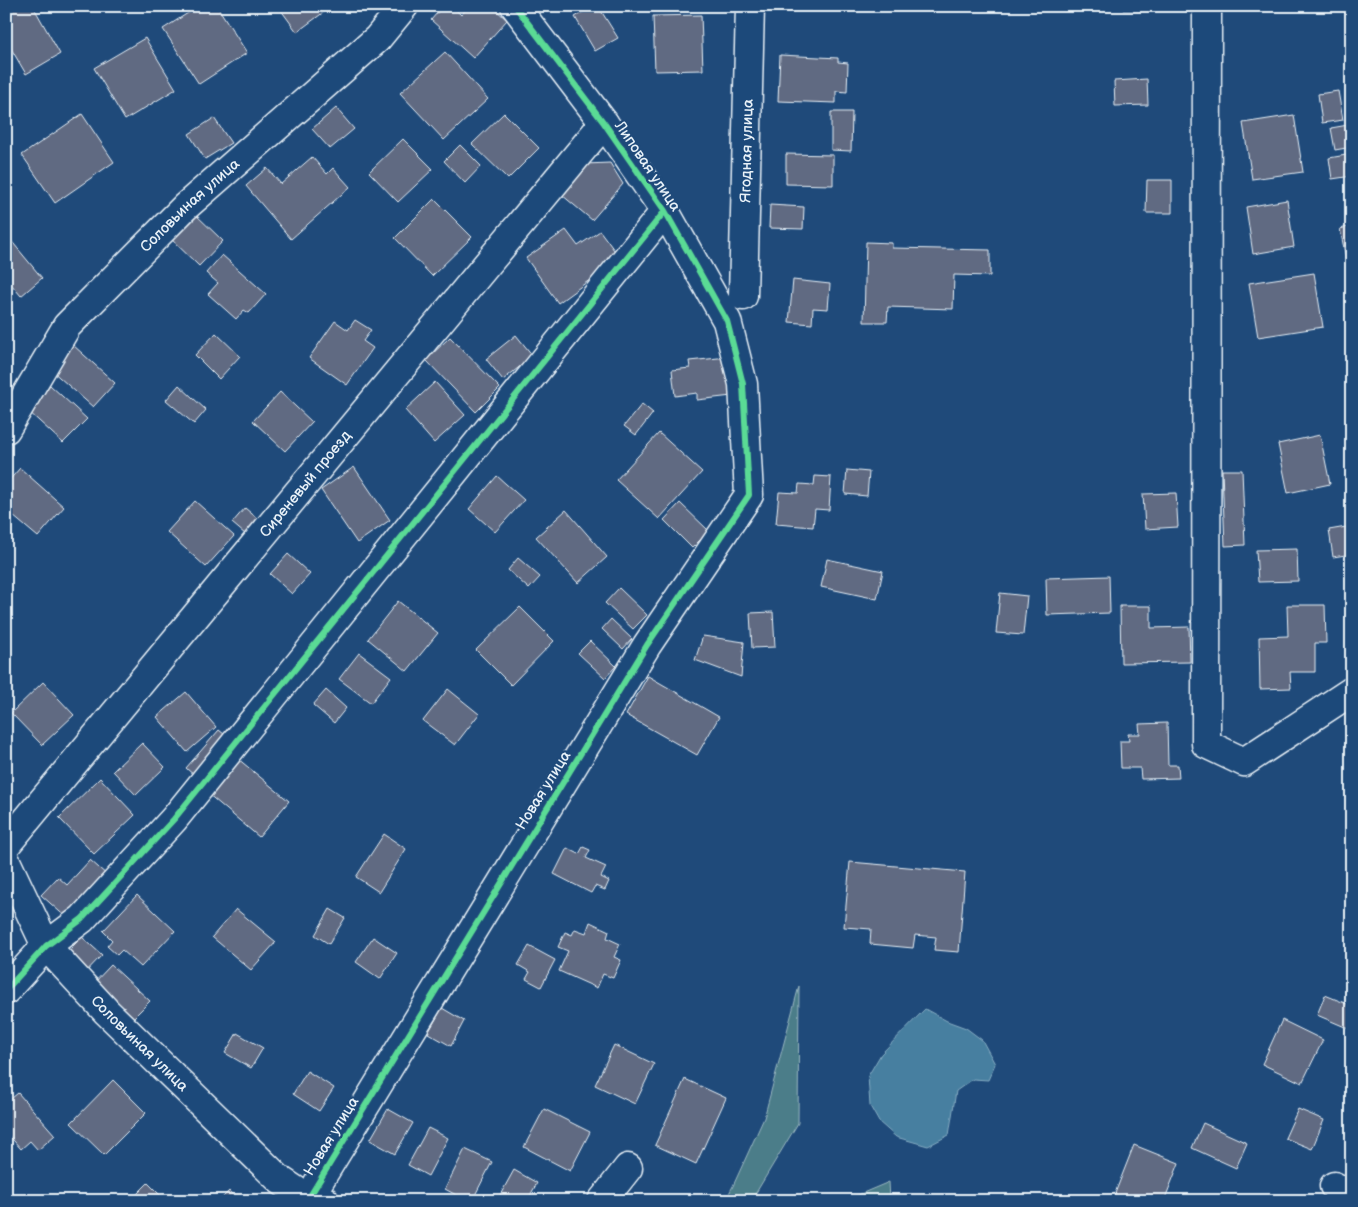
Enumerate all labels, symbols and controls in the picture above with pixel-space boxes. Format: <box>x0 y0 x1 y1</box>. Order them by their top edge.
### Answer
street label: Ягодная улица <box>736 99 758 203</box>
street label: Липовая улица <box>610 117 685 215</box>
street label: Соловьиная улица <box>136 155 244 257</box>
street label: Сиреневый проезд <box>256 427 355 541</box>
street label: Новая улица <box>512 747 575 833</box>
street label: Соловьиная улица <box>86 992 192 1096</box>
street label: Новая улица <box>300 1093 363 1179</box>

